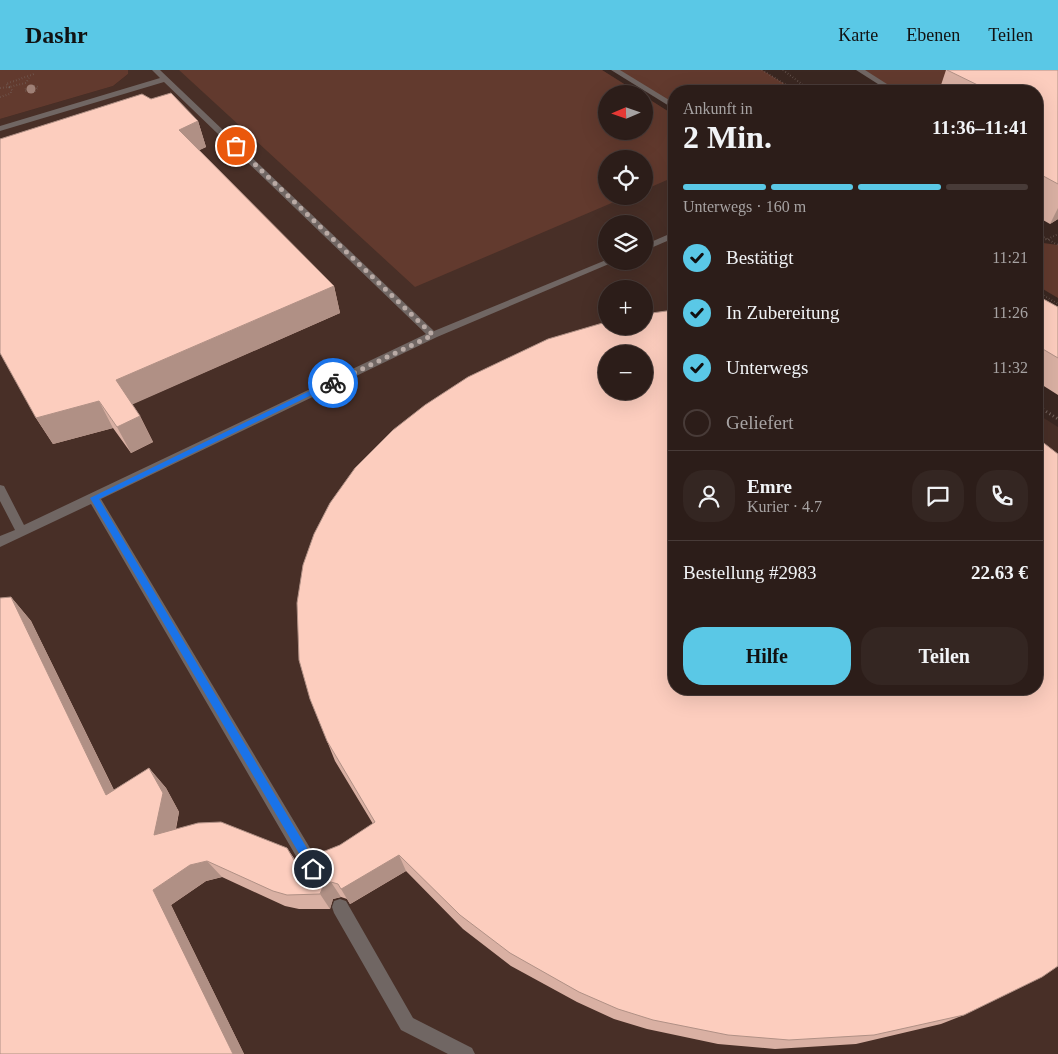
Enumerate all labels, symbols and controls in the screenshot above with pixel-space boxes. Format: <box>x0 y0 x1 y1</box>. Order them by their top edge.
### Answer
text: Dashr <box>25 22 88 48</box>
text: Karte <box>838 25 878 45</box>
text: Ebenen <box>906 25 960 45</box>
text: Teilen <box>988 25 1033 45</box>
north arrow <box>598 85 652 140</box>
map controls <box>598 85 653 400</box>
text: Ankunft in <box>683 100 753 117</box>
text: 11:36–11:41 <box>932 117 1028 138</box>
text: 2 Min. <box>683 119 772 155</box>
pin <box>215 125 257 167</box>
icon: bag <box>222 132 250 160</box>
button: locate <box>598 150 653 205</box>
text: Unterwegs · 160 m <box>683 198 806 215</box>
button: layers <box>598 215 653 270</box>
icon: check <box>683 244 711 272</box>
text: Bestätigt <box>726 247 794 268</box>
text: 11:21 <box>992 249 1028 266</box>
button: + <box>598 280 653 335</box>
icon: check <box>683 299 711 327</box>
text: In Zubereitung <box>726 302 839 323</box>
text: 11:26 <box>992 304 1028 321</box>
button: − <box>598 345 653 400</box>
icon: check <box>683 354 711 382</box>
text: Unterwegs <box>726 357 808 378</box>
courier <box>308 358 358 408</box>
text: 11:32 <box>992 359 1028 376</box>
icon: bike <box>319 369 347 397</box>
text: Geliefert <box>726 412 794 433</box>
button: person <box>683 470 735 522</box>
button: chat <box>912 470 964 522</box>
button: phone <box>976 470 1028 522</box>
text: Emre <box>747 476 792 497</box>
text: Kurier · 4.7 <box>747 498 822 515</box>
text: Bestellung #2983 <box>683 562 817 583</box>
text: 22.63 € <box>971 562 1028 583</box>
button: Hilfe <box>683 627 851 685</box>
button: Teilen <box>861 627 1028 685</box>
pin <box>292 848 334 890</box>
icon: home <box>299 855 327 883</box>

